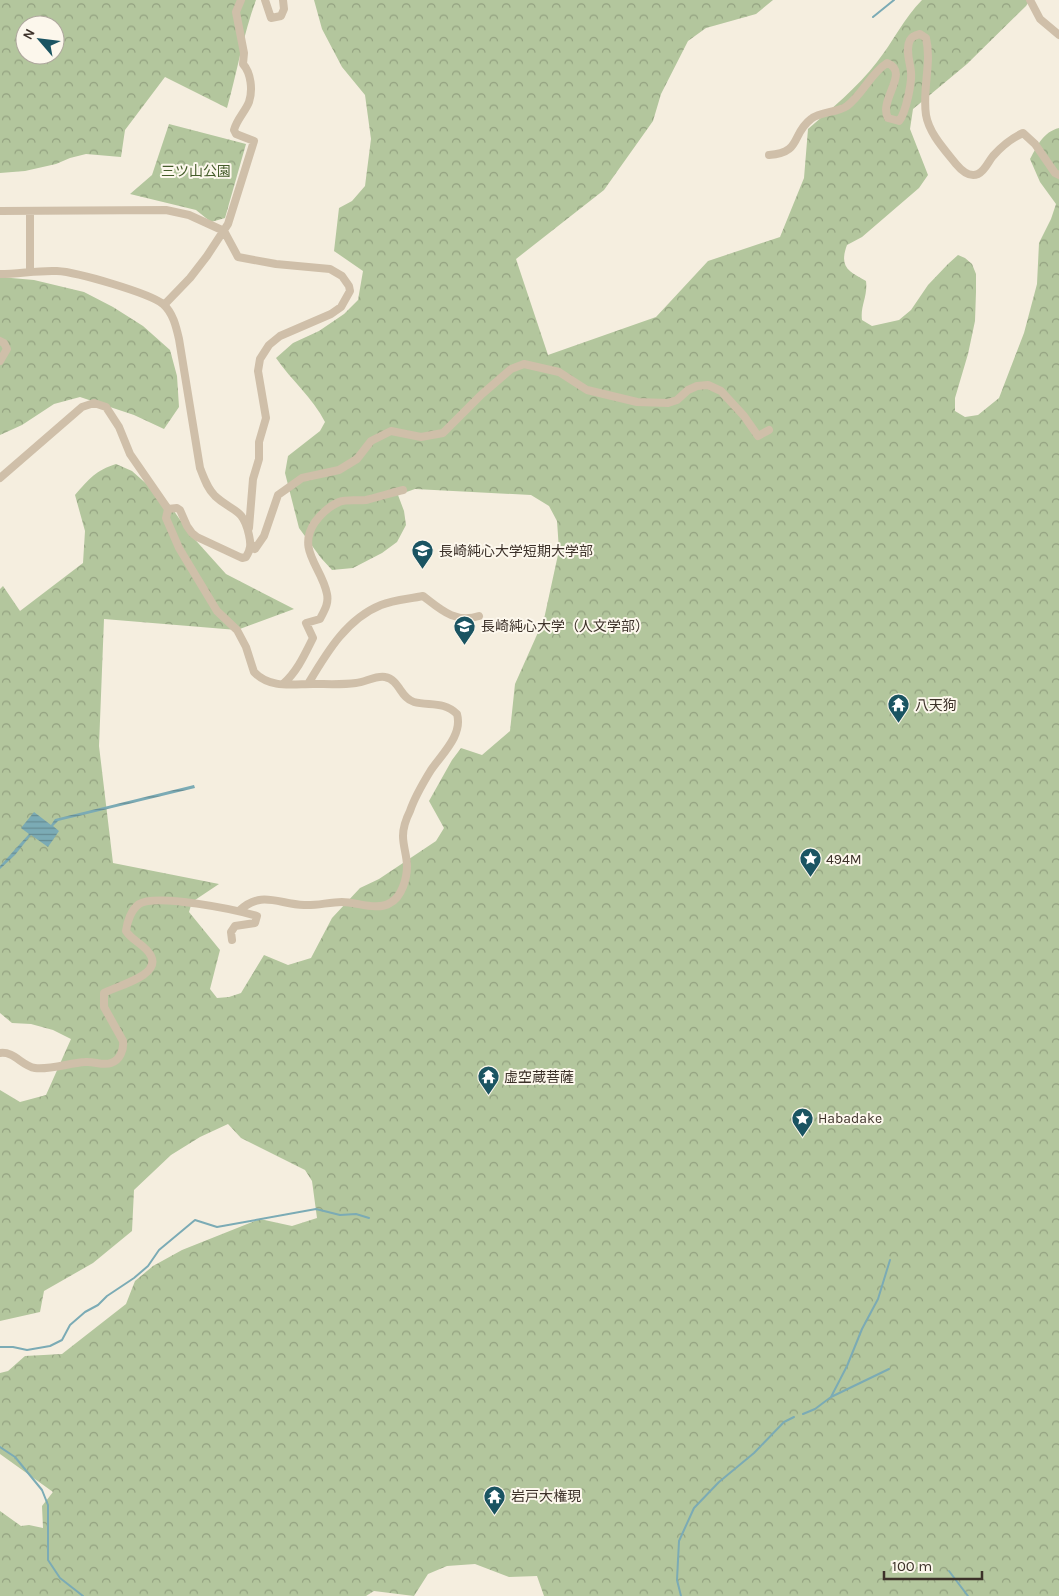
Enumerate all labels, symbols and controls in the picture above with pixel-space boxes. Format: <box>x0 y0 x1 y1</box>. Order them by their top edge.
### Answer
north arrow <box>15 15 65 65</box>
text: N <box>19 26 39 43</box>
park label: 三ツ山公園 <box>161 163 231 180</box>
school or university icon: 長崎純心大学短期大学部 <box>411 539 435 570</box>
place label: 長崎純心大学短期大学部 <box>439 543 593 560</box>
school or university icon: 長崎純心大学（人文学部） <box>453 614 477 645</box>
place label: 長崎純心大学（人文学部） <box>481 618 649 635</box>
temple icon: 八天狗 <box>887 693 911 724</box>
place label: 八天狗 <box>915 697 957 714</box>
place icon: 494M <box>798 847 822 878</box>
place label: 494M <box>826 851 862 868</box>
temple icon: 虚空蔵菩薩 <box>476 1065 500 1096</box>
place label: 虚空蔵菩薩 <box>504 1069 574 1086</box>
place icon: Habadake <box>790 1106 814 1137</box>
place label: Habadake <box>818 1110 882 1127</box>
temple icon: 岩戸大権現 <box>483 1484 507 1515</box>
place label: 岩戸大権現 <box>511 1488 581 1505</box>
scale bar <box>884 1548 982 1580</box>
text: 100 m <box>892 1557 932 1575</box>

